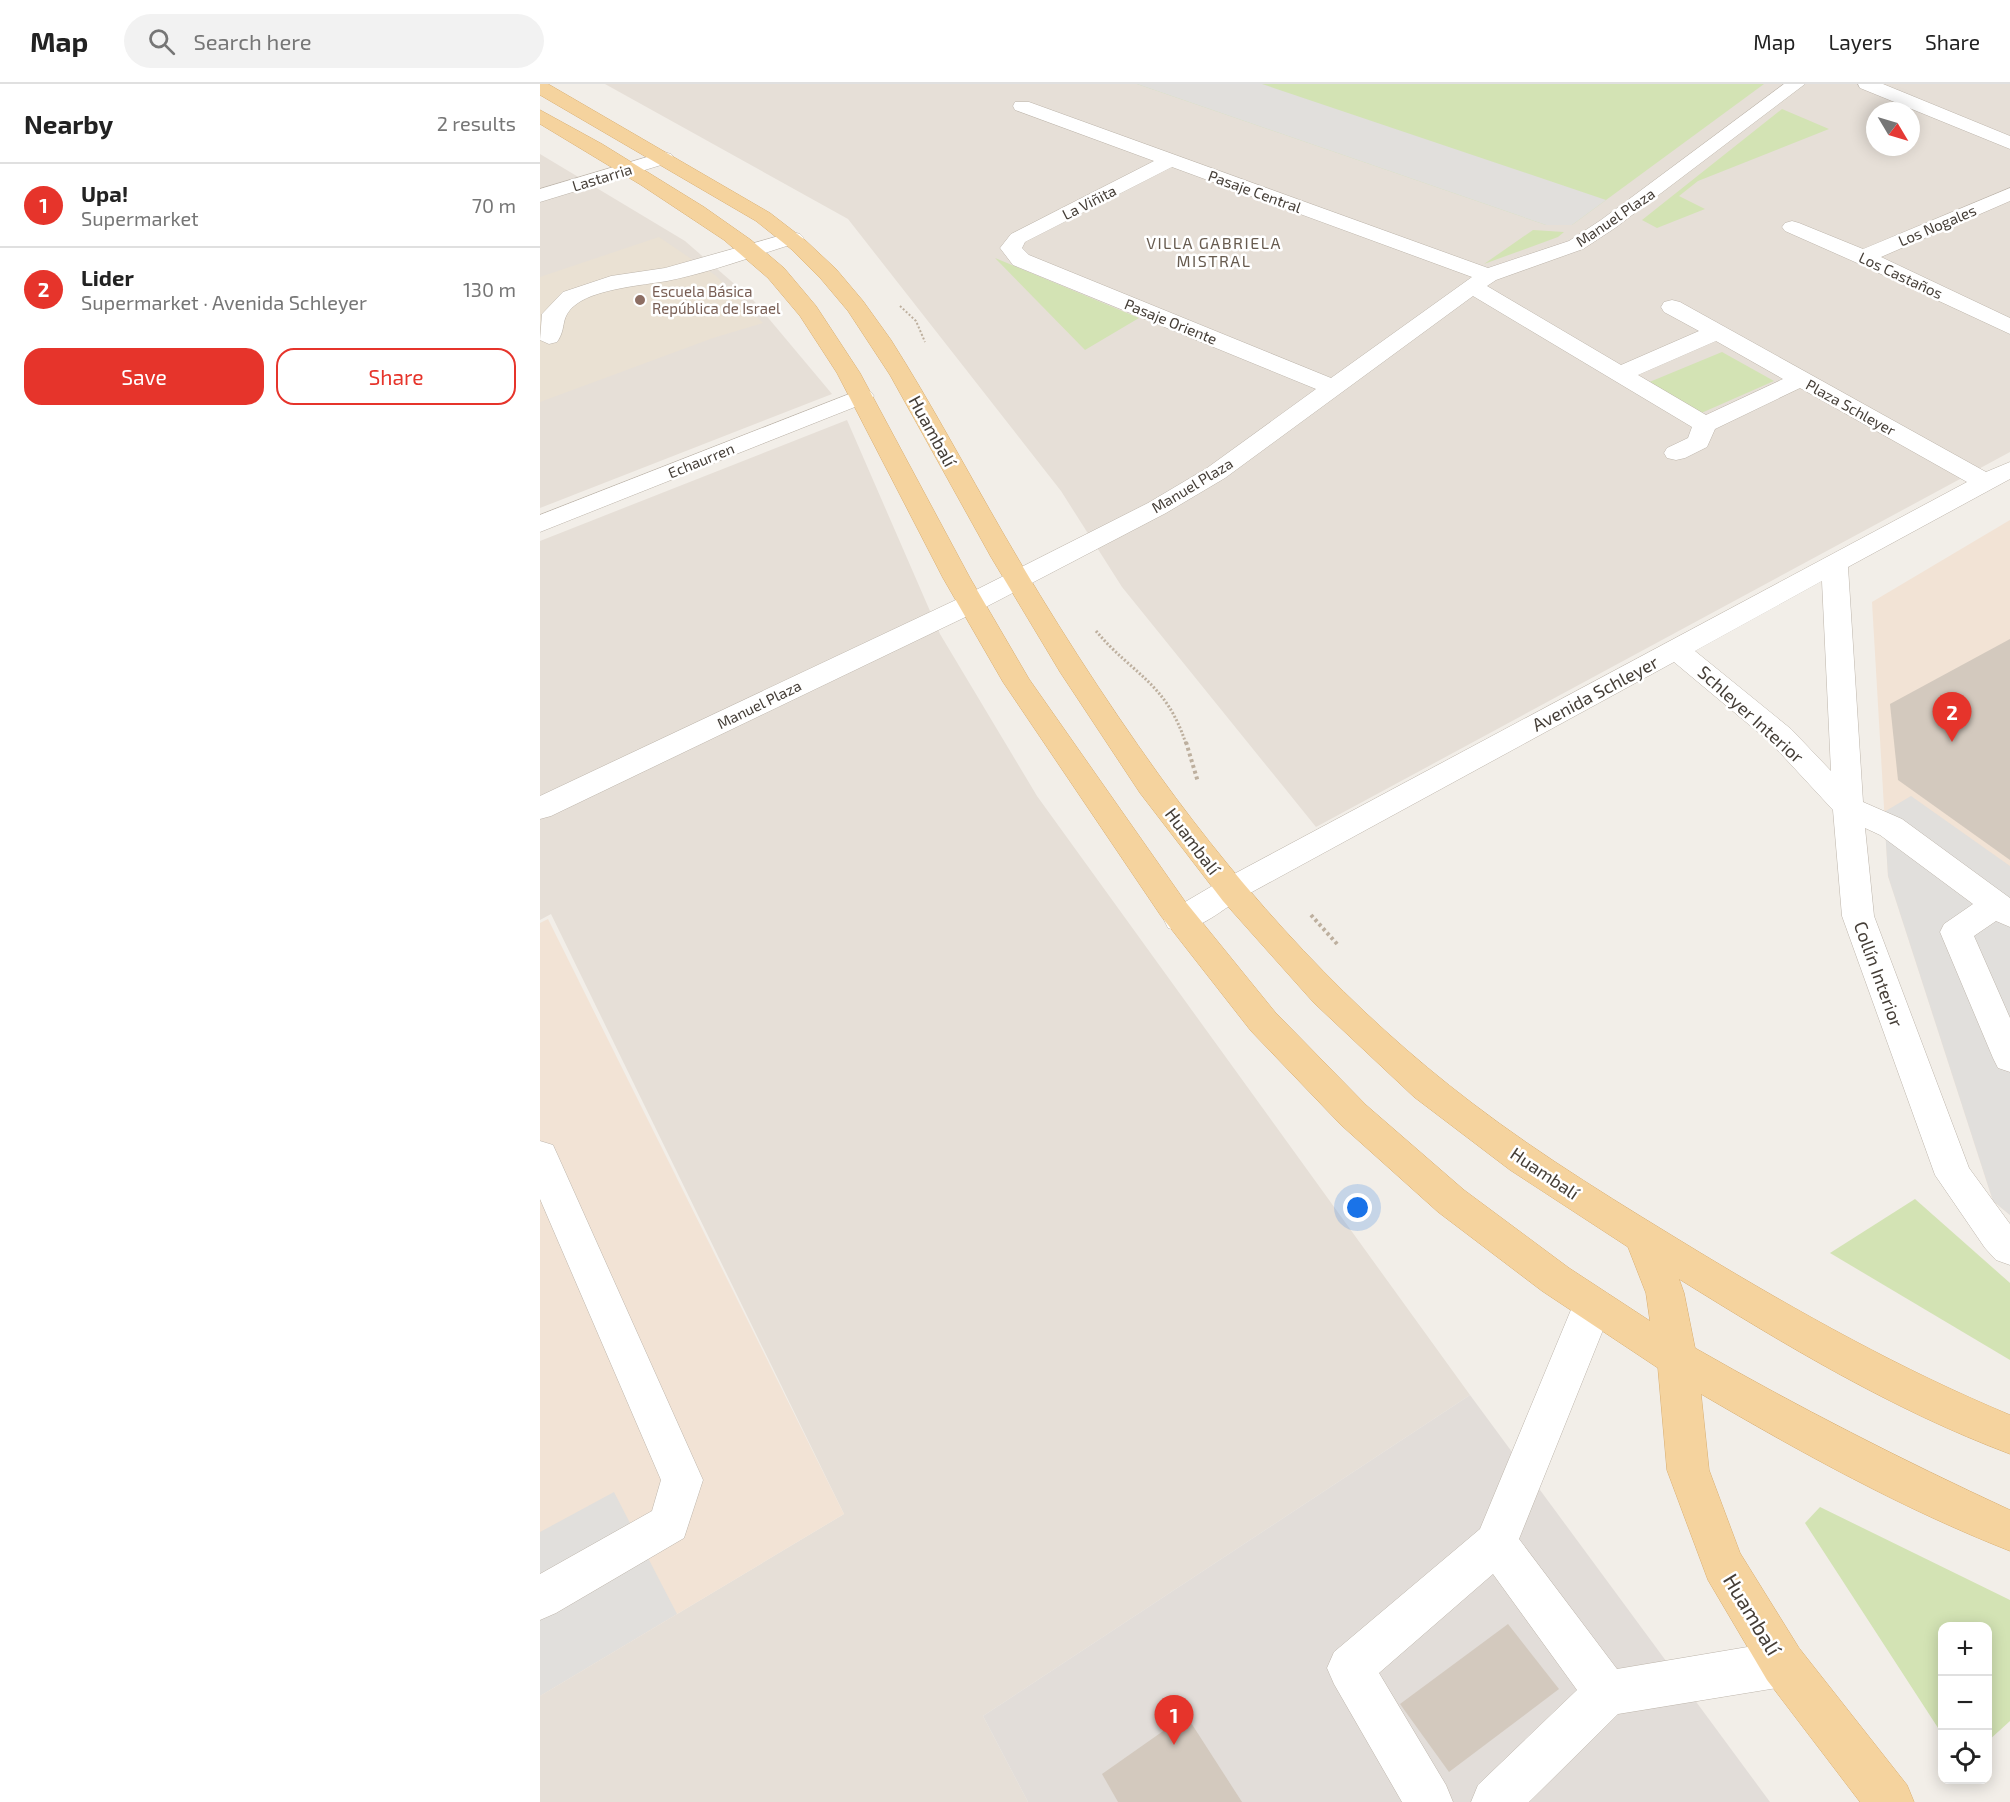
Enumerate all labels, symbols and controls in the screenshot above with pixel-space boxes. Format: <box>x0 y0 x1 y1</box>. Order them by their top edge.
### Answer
search box <box>124 14 544 68</box>
text: Map <box>30 24 88 58</box>
icon: search <box>145 25 178 58</box>
text: Search here <box>193 28 312 54</box>
text: Map <box>1753 29 1795 54</box>
text: Layers <box>1828 29 1892 54</box>
text: Share <box>1925 29 1980 54</box>
north arrow <box>1866 102 1920 156</box>
text: Nearby <box>24 108 113 139</box>
text: 2 results <box>437 111 516 135</box>
street label: Lastarria <box>570 159 634 195</box>
street label: Pasaje Central <box>1206 166 1305 217</box>
text: Upa! <box>81 180 128 206</box>
street label: La Viñita <box>1059 181 1119 223</box>
street label: Manuel Plaza <box>1572 184 1658 250</box>
text: 1 <box>39 193 48 217</box>
text: 70 m <box>472 193 516 217</box>
street label: Los Nogales <box>1895 201 1979 249</box>
text: Supermarket <box>81 206 199 230</box>
district label: VILLA GABRIELA MISTRAL <box>1146 233 1282 270</box>
street label: Los Castaños <box>1856 248 1946 302</box>
text: Lider <box>81 264 134 290</box>
text: 2 <box>38 277 49 301</box>
text: 130 m <box>463 277 516 301</box>
place label: Escuela Básica República de Israel <box>652 282 781 317</box>
text: Supermarket · Avenida Schleyer <box>81 290 367 314</box>
marker: Escuela Básica República de Israel <box>633 293 647 307</box>
street label: Pasaje Oriente <box>1122 294 1220 349</box>
button: Save <box>24 348 264 405</box>
button: Share <box>276 348 516 405</box>
street label: Plaza Schleyer <box>1803 375 1899 439</box>
street label: Huambalí <box>904 392 962 471</box>
street label: Echaurren <box>665 439 737 481</box>
street label: Manuel Plaza <box>1148 454 1236 516</box>
street label: Avenida Schleyer <box>1528 650 1662 736</box>
street label: Schleyer Interior <box>1693 661 1809 767</box>
street label: Manuel Plaza <box>714 676 804 732</box>
pin: 2 <box>1932 692 1972 742</box>
street label: Huambalí <box>1161 803 1226 879</box>
street label: Collín Interior <box>1850 918 1908 1030</box>
street label: Huambalí <box>1507 1142 1584 1204</box>
your location <box>1343 1193 1372 1222</box>
street label: Huambalí <box>1719 1569 1788 1660</box>
map controls <box>1938 1622 1992 1784</box>
button: + <box>1938 1622 1992 1676</box>
button: − <box>1938 1676 1992 1730</box>
pin: 1 <box>1154 1696 1194 1745</box>
button: locate <box>1938 1730 1992 1784</box>

